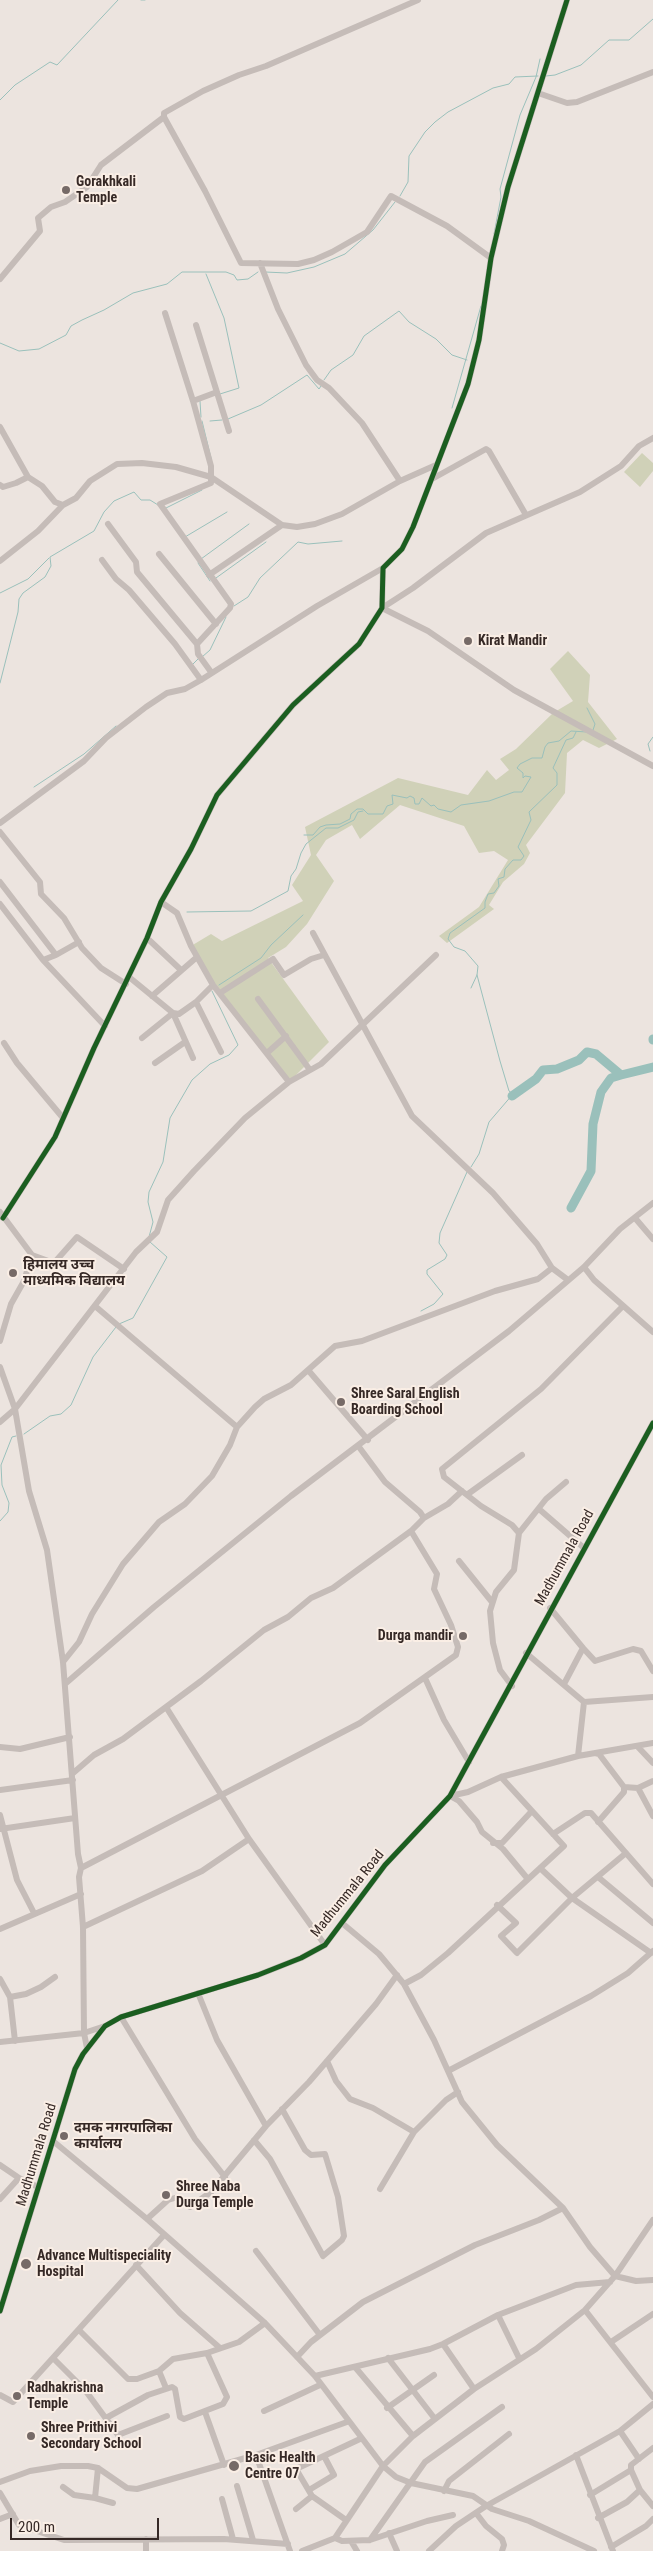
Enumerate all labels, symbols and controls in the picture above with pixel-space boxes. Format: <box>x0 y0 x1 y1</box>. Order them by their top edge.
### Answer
place label: Gorakhkali Temple <box>76 174 136 206</box>
marker: Gorakhkali Temple <box>60 184 72 196</box>
place label: Kirat Mandir <box>478 633 547 649</box>
marker: Kirat Mandir <box>462 635 474 647</box>
place label: हिमालय उच्च माध्यमिक विद्यालय <box>23 1257 125 1290</box>
marker: हिमालय उच्च माध्यमिक विद्यालय <box>7 1267 19 1279</box>
place label: Shree Saral English Boarding School <box>351 1386 460 1418</box>
marker: Shree Saral English Boarding School <box>335 1396 347 1408</box>
street label: Madhummala Road <box>532 1507 598 1609</box>
place label: Durga mandir <box>378 1628 453 1644</box>
marker: Durga mandir <box>457 1630 469 1642</box>
street label: Madhummala Road <box>308 1847 388 1941</box>
street label: Madhummala Road <box>13 2101 61 2209</box>
place label: दमक नगरपालिका कार्यालय <box>74 2120 172 2152</box>
marker: दमक नगरपालिका कार्यालय <box>58 2130 70 2142</box>
place label: Shree Naba Durga Temple <box>176 2179 253 2212</box>
marker: Shree Naba Durga Temple <box>160 2189 172 2201</box>
place label: Advance Multispeciality Hospital <box>37 2248 171 2280</box>
marker: Advance Multispeciality Hospital <box>19 2257 33 2271</box>
place label: Radhakrishna Temple <box>27 2380 103 2412</box>
marker: Radhakrishna Temple <box>11 2390 23 2402</box>
place label: Shree Prithivi Secondary School <box>41 2420 142 2452</box>
marker: Shree Prithivi Secondary School <box>25 2430 37 2442</box>
place label: Basic Health Centre 07 <box>245 2450 316 2482</box>
marker: Basic Health Centre 07 <box>227 2459 241 2473</box>
scale bar <box>12 2508 161 2540</box>
text: 200 m <box>18 2518 55 2536</box>

